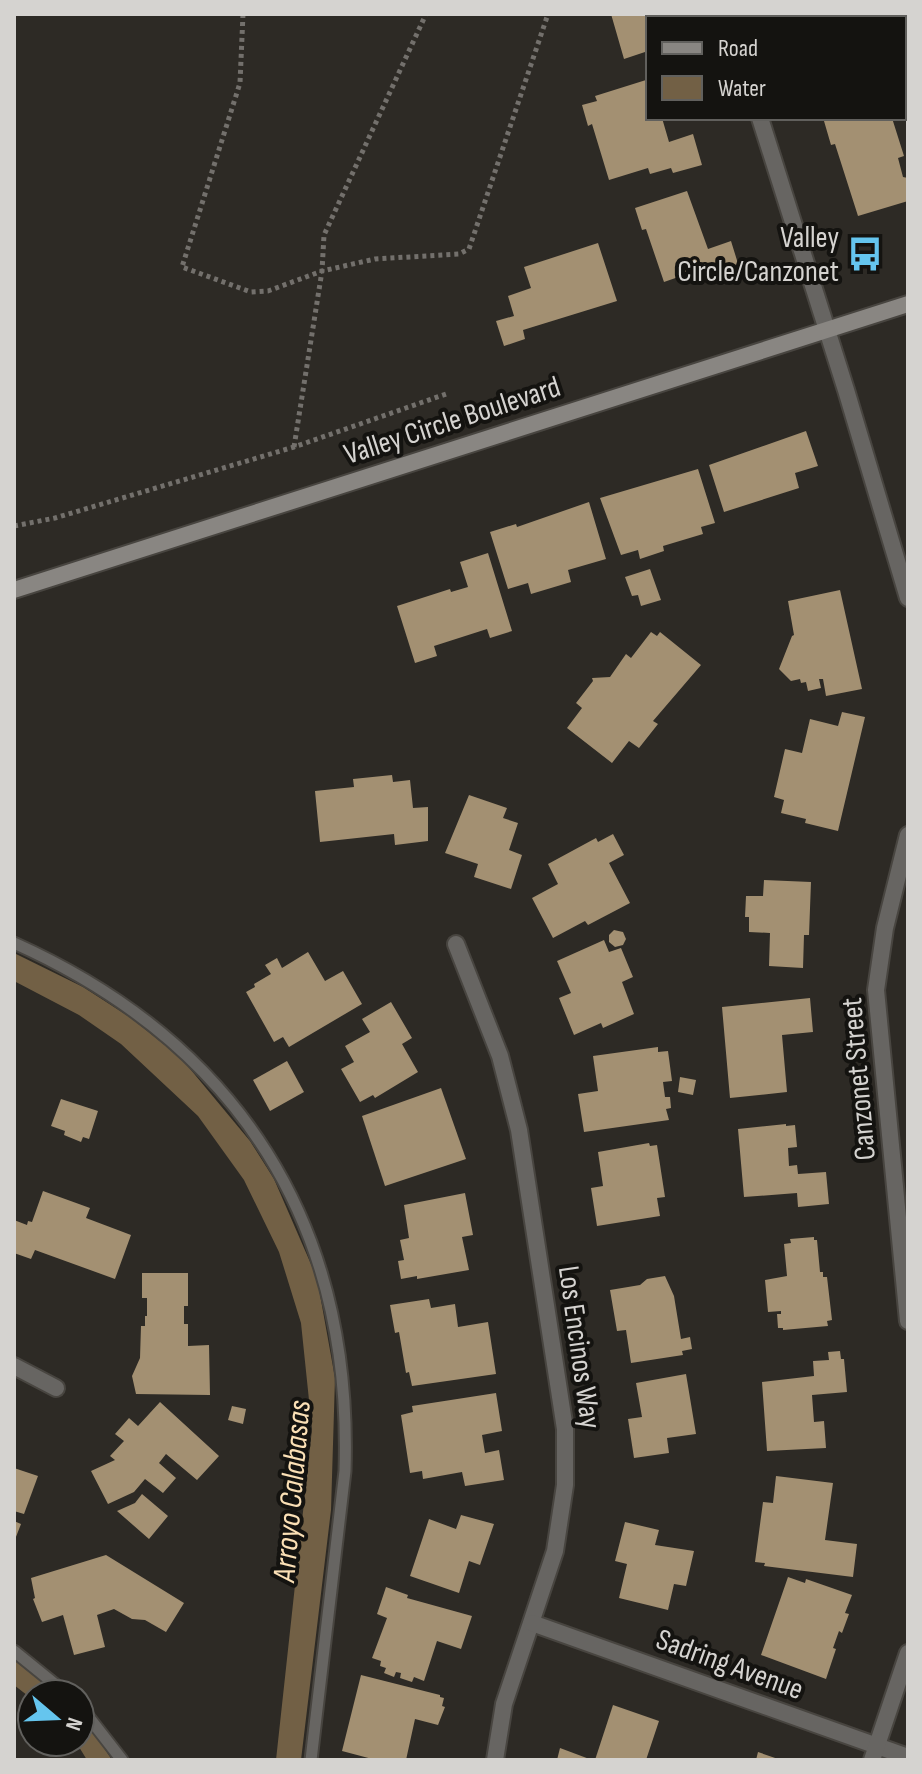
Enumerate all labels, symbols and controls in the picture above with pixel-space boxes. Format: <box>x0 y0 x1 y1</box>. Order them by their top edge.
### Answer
legend <box>646 16 906 120</box>
text: Road <box>718 34 758 63</box>
text: Water <box>718 74 766 103</box>
place label: Valley Circle/Canzonet <box>677 220 839 290</box>
bus stop icon: Valley Circle/Canzonet <box>846 235 884 273</box>
street label: Valley Circle Boulevard <box>340 369 565 473</box>
street label: Canzonet Street <box>834 996 884 1162</box>
street label: Los Encinos Way <box>550 1263 608 1431</box>
water label: Arroyo Calabasas <box>265 1398 320 1586</box>
street label: Sadring Avenue <box>651 1622 808 1708</box>
north arrow <box>16 1678 96 1758</box>
text: N <box>59 1714 88 1734</box>

